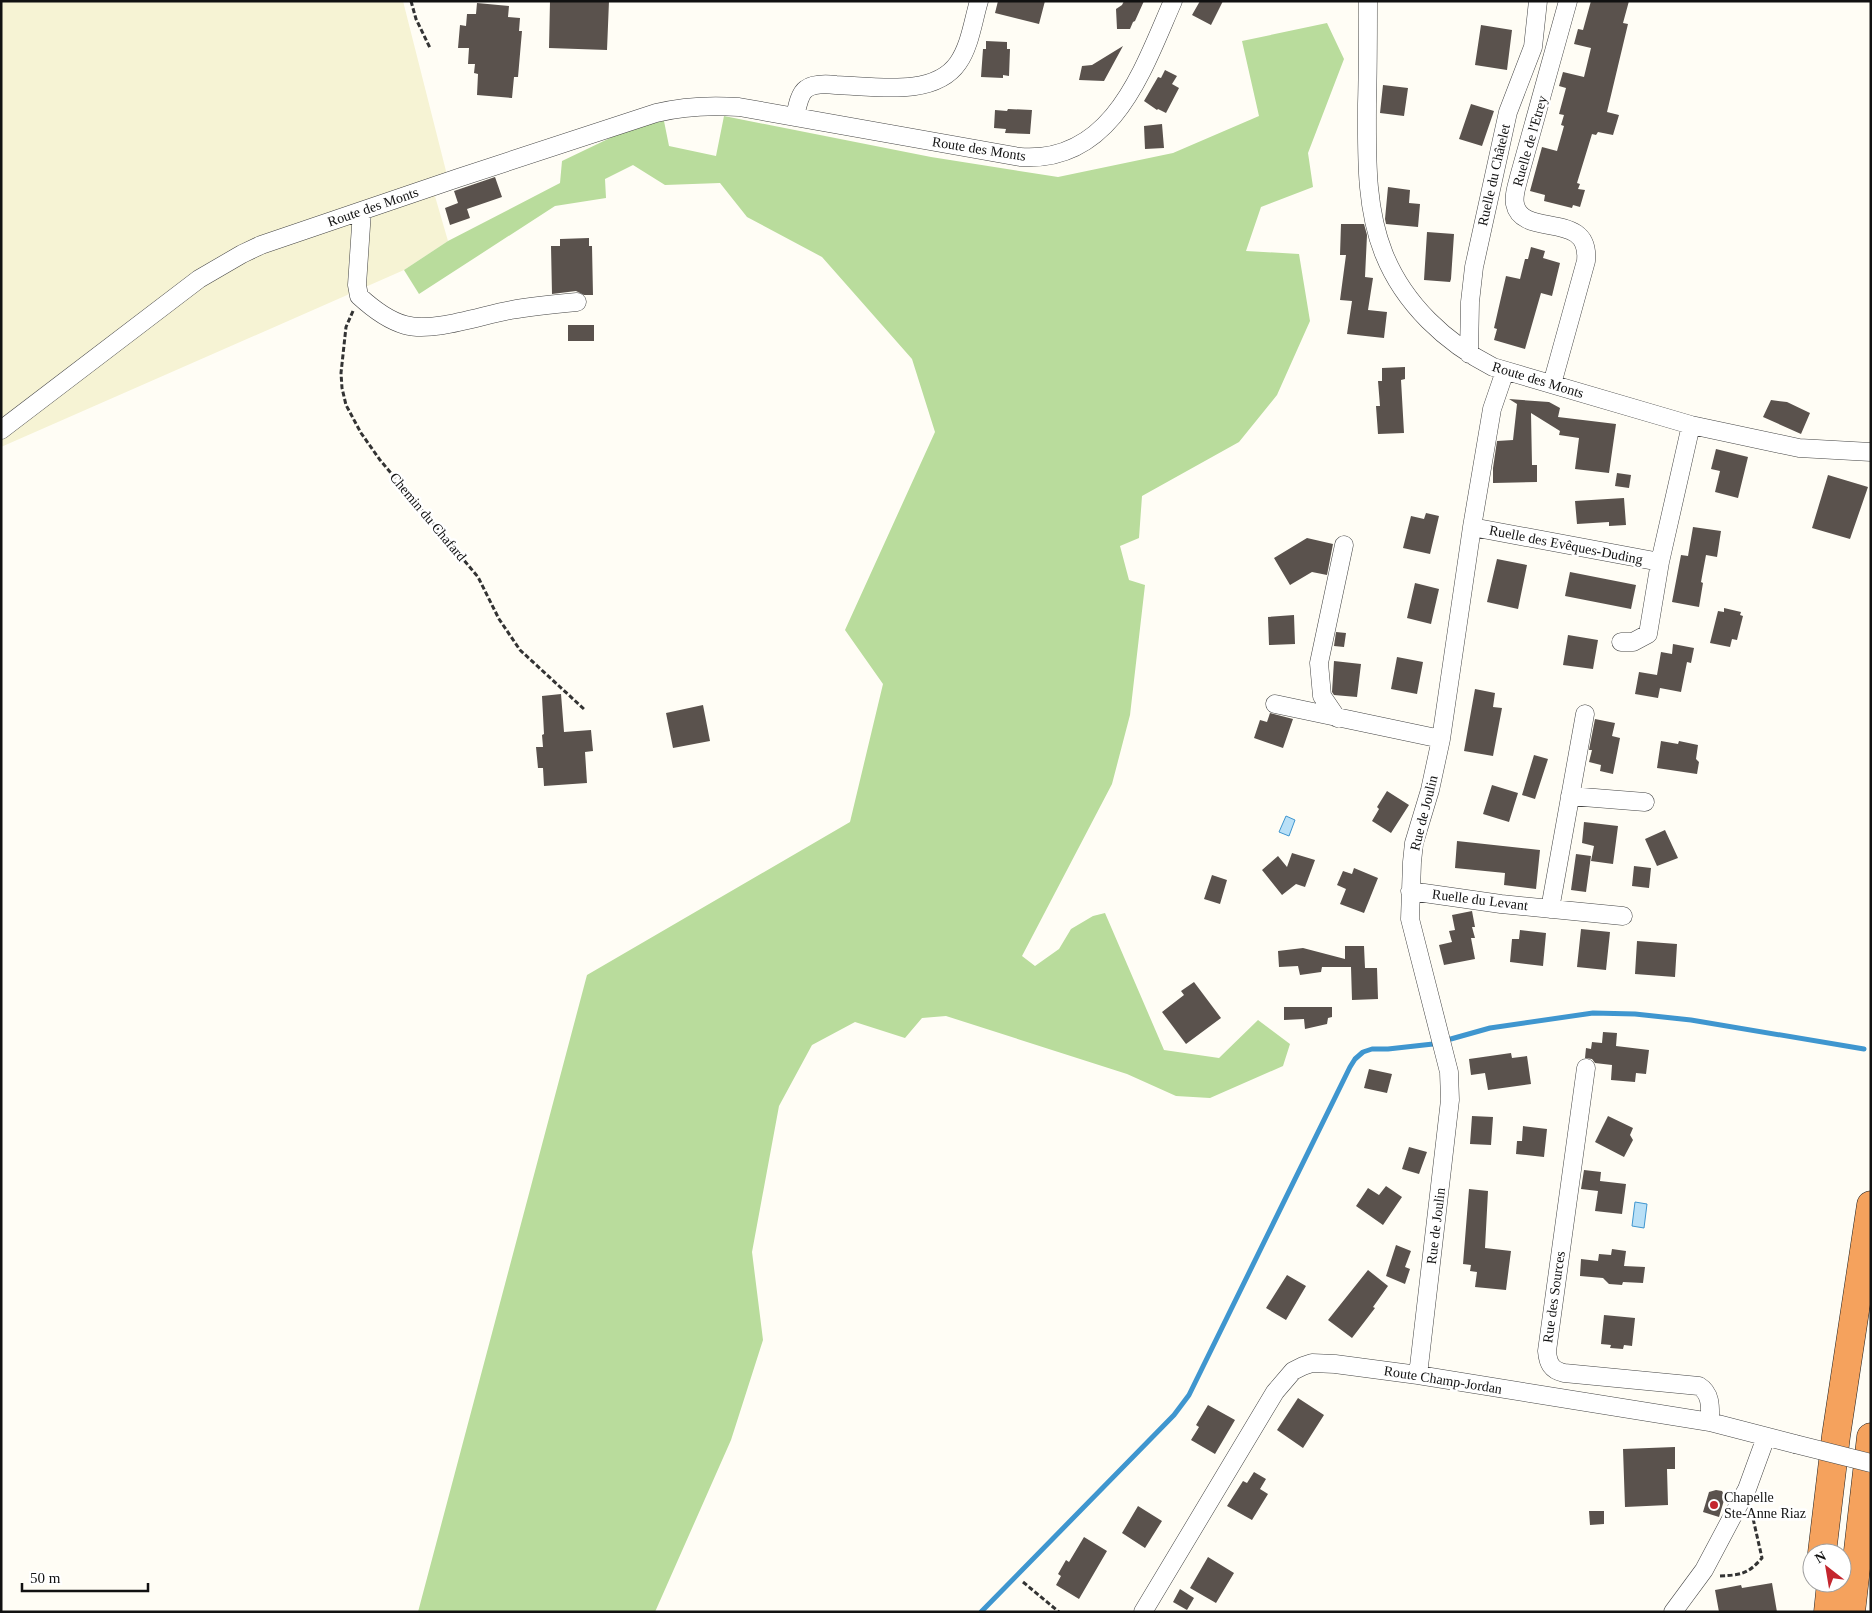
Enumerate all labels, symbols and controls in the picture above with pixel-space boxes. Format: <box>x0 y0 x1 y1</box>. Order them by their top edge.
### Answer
street label: Ruelle de l'Etrey <box>1510 94 1550 188</box>
street label: Ruelle du Châtelet <box>1475 122 1513 227</box>
street label: Route des Monts <box>931 134 1027 164</box>
street label: Route des Monts <box>326 184 420 230</box>
street label: Route des Monts <box>1490 359 1586 401</box>
street label: Chemin du Chafard <box>387 470 469 564</box>
street label: Ruelle des Evêques-Duding <box>1488 523 1644 567</box>
street label: Rue de Joulin <box>1407 774 1441 852</box>
street label: Ruelle du Levant <box>1431 887 1529 913</box>
street label: Rue de Joulin <box>1424 1187 1448 1265</box>
street label: Rue des Sources <box>1540 1250 1568 1344</box>
street label: Route Champ-Jordan <box>1383 1363 1503 1397</box>
place label: Chapelle Ste-Anne Riaz <box>1724 1490 1806 1521</box>
marker: Chapelle Ste-Anne Riaz <box>1708 1499 1720 1511</box>
north arrow <box>1802 1543 1852 1593</box>
text: N <box>1812 1548 1829 1566</box>
scale bar <box>22 1560 149 1592</box>
text: 50 m <box>30 1570 61 1586</box>

